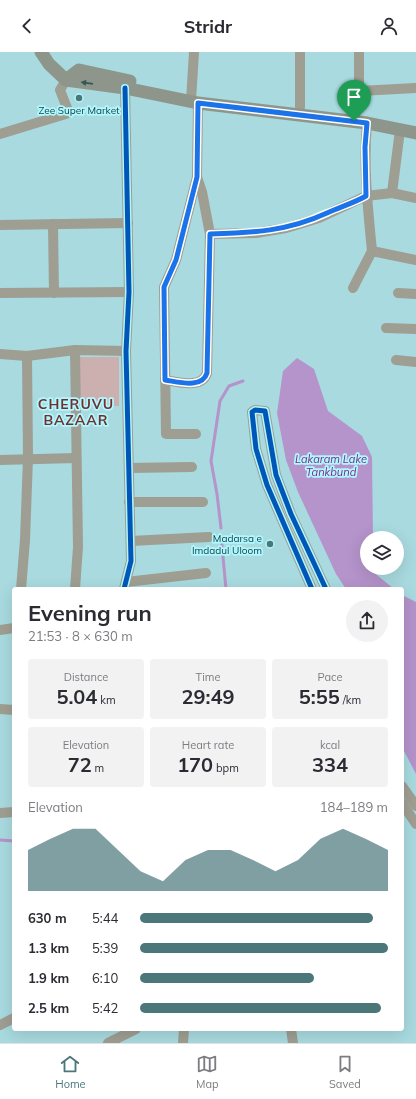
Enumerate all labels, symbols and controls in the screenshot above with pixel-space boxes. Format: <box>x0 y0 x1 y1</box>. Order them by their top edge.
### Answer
icon: back <box>16 15 38 37</box>
text: Stridr <box>184 15 232 38</box>
icon: person <box>378 15 400 37</box>
one-way arrow <box>81 80 93 86</box>
pin <box>337 80 371 121</box>
icon: arrive <box>343 86 365 108</box>
marker: Zee Super Market <box>74 93 84 103</box>
place label: Zee Super Market <box>38 104 120 117</box>
district label: CHERUVU BAZAAR <box>38 395 114 429</box>
water label: Lakaram Lake Tankbund <box>295 452 367 479</box>
map controls <box>360 531 404 575</box>
button: layers <box>360 531 404 575</box>
place label: Madarsa e Imdadul Uloom <box>192 532 262 557</box>
marker: Madarsa e Imdadul Uloom <box>265 539 275 549</box>
text: Evening run <box>28 599 152 627</box>
button: share <box>346 600 388 642</box>
text: 21:53 · 8 × 630 m <box>28 628 133 644</box>
text: Distance <box>64 670 108 684</box>
text: Time <box>196 670 220 684</box>
text: Pace <box>318 670 342 684</box>
text: 5.04 <box>56 684 97 709</box>
text: 29:49 <box>182 684 234 709</box>
text: 5:55 <box>299 684 340 709</box>
text: km <box>97 693 116 707</box>
text: /km <box>340 693 361 707</box>
text: Elevation <box>63 738 109 752</box>
text: Heart rate <box>182 738 234 752</box>
text: kcal <box>320 738 340 752</box>
text: 72 <box>68 752 92 777</box>
text: 170 <box>177 752 213 777</box>
text: 334 <box>312 752 348 777</box>
text: m <box>92 761 104 775</box>
text: bpm <box>213 761 239 775</box>
text: Elevation <box>28 799 83 815</box>
text: 184–189 m <box>320 799 388 815</box>
text: 630 m <box>28 910 67 926</box>
text: 5:44 <box>92 910 118 926</box>
text: 1.3 km <box>28 940 69 956</box>
text: 5:39 <box>92 940 118 956</box>
text: 1.9 km <box>28 970 69 986</box>
text: 6:10 <box>92 970 118 986</box>
text: 2.5 km <box>28 1000 69 1016</box>
text: 5:42 <box>92 1000 118 1016</box>
tab: Home <box>55 1053 86 1091</box>
tab: Map <box>196 1053 219 1091</box>
tab: Saved <box>329 1053 361 1091</box>

